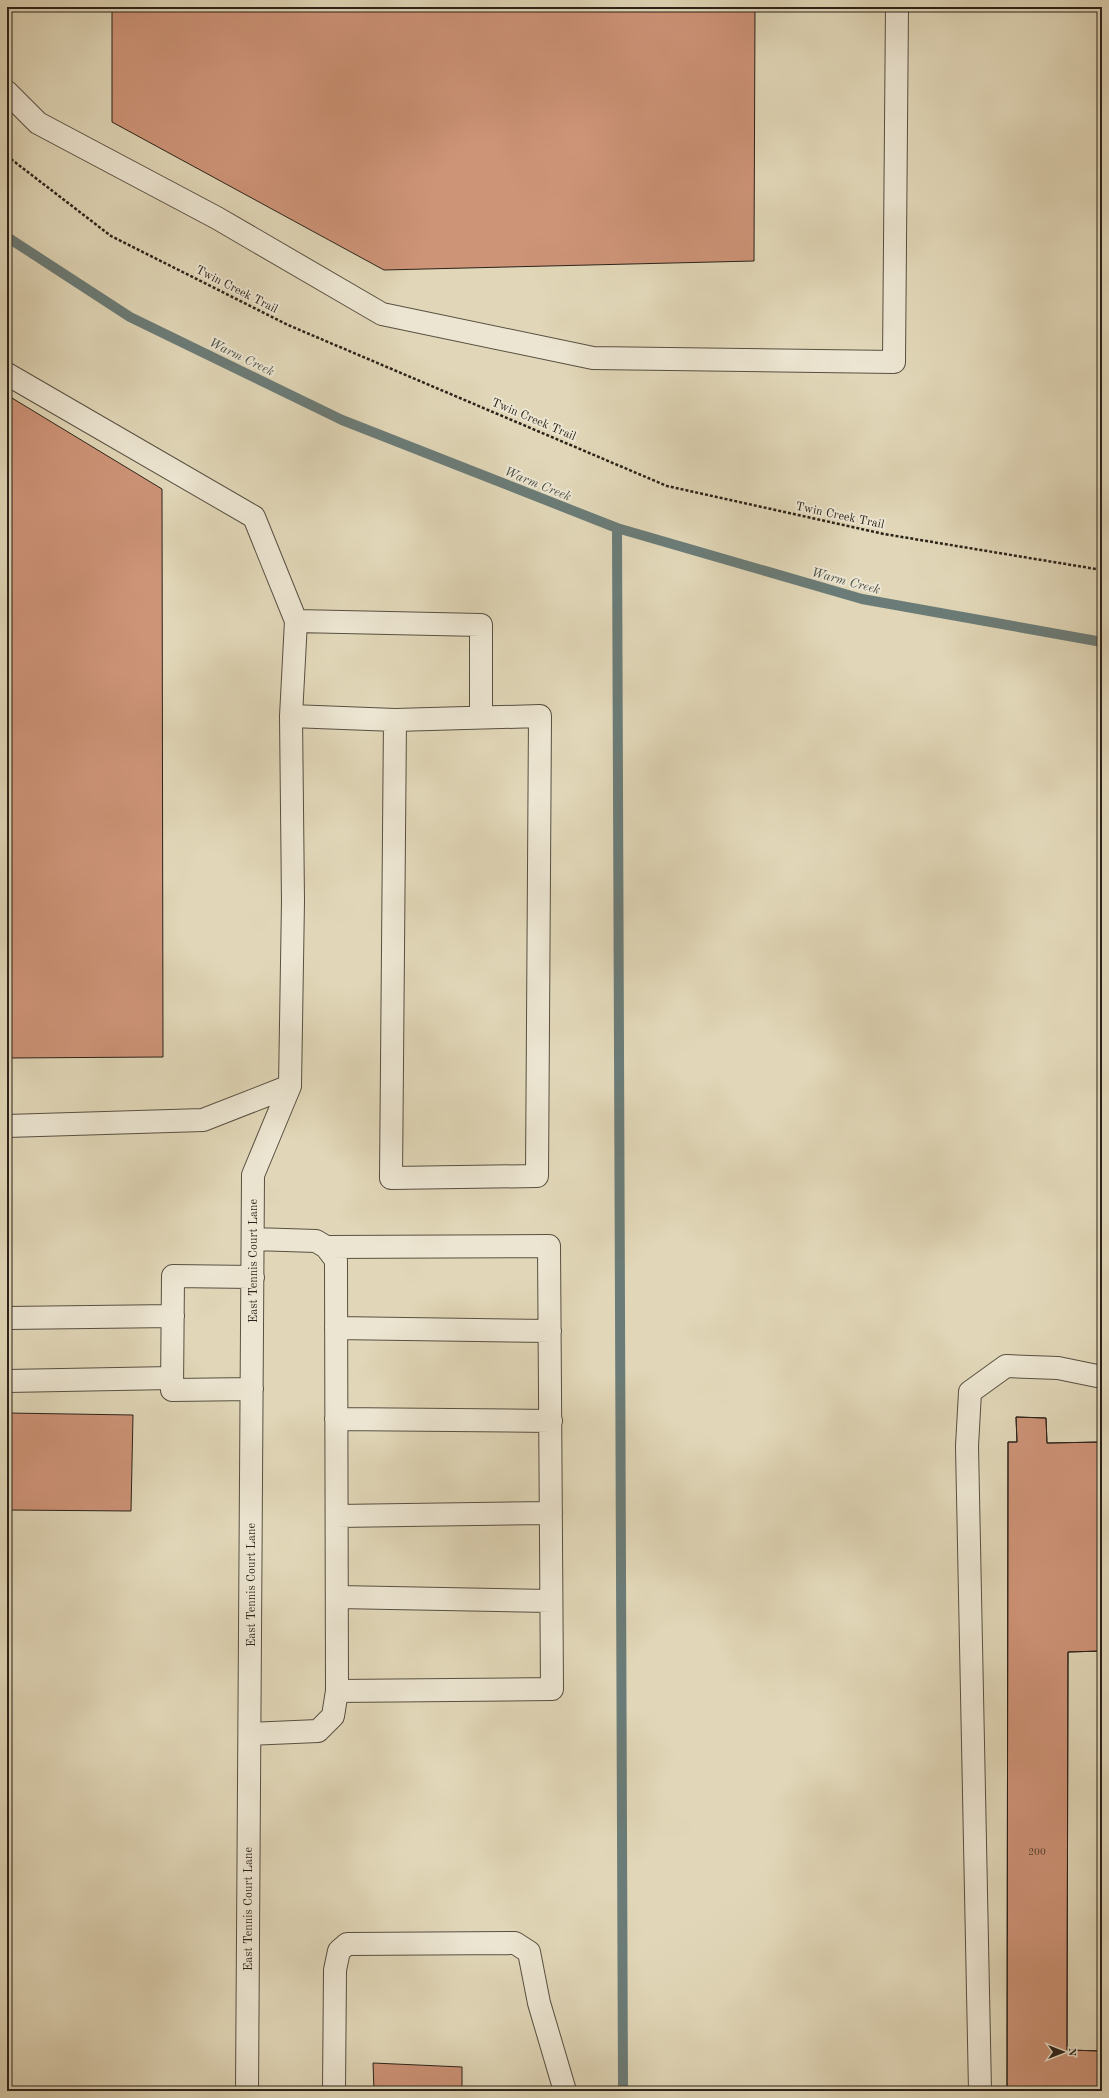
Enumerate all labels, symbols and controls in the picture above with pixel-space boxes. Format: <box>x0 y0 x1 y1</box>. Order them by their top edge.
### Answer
street label: Twin Creek Trail <box>194 264 280 316</box>
water label: Warm Creek <box>207 336 276 379</box>
street label: Twin Creek Trail <box>490 397 578 443</box>
water label: Warm Creek <box>502 465 573 504</box>
street label: Twin Creek Trail <box>794 501 885 531</box>
water label: Warm Creek <box>810 566 882 597</box>
street label: East Tennis Court Lane <box>248 1199 260 1323</box>
street label: East Tennis Court Lane <box>246 1523 258 1647</box>
street label: East Tennis Court Lane <box>243 1847 255 1971</box>
house number: 200 <box>1028 1847 1046 1857</box>
north arrow <box>1043 2032 1083 2072</box>
text: N <box>1066 2048 1077 2057</box>

